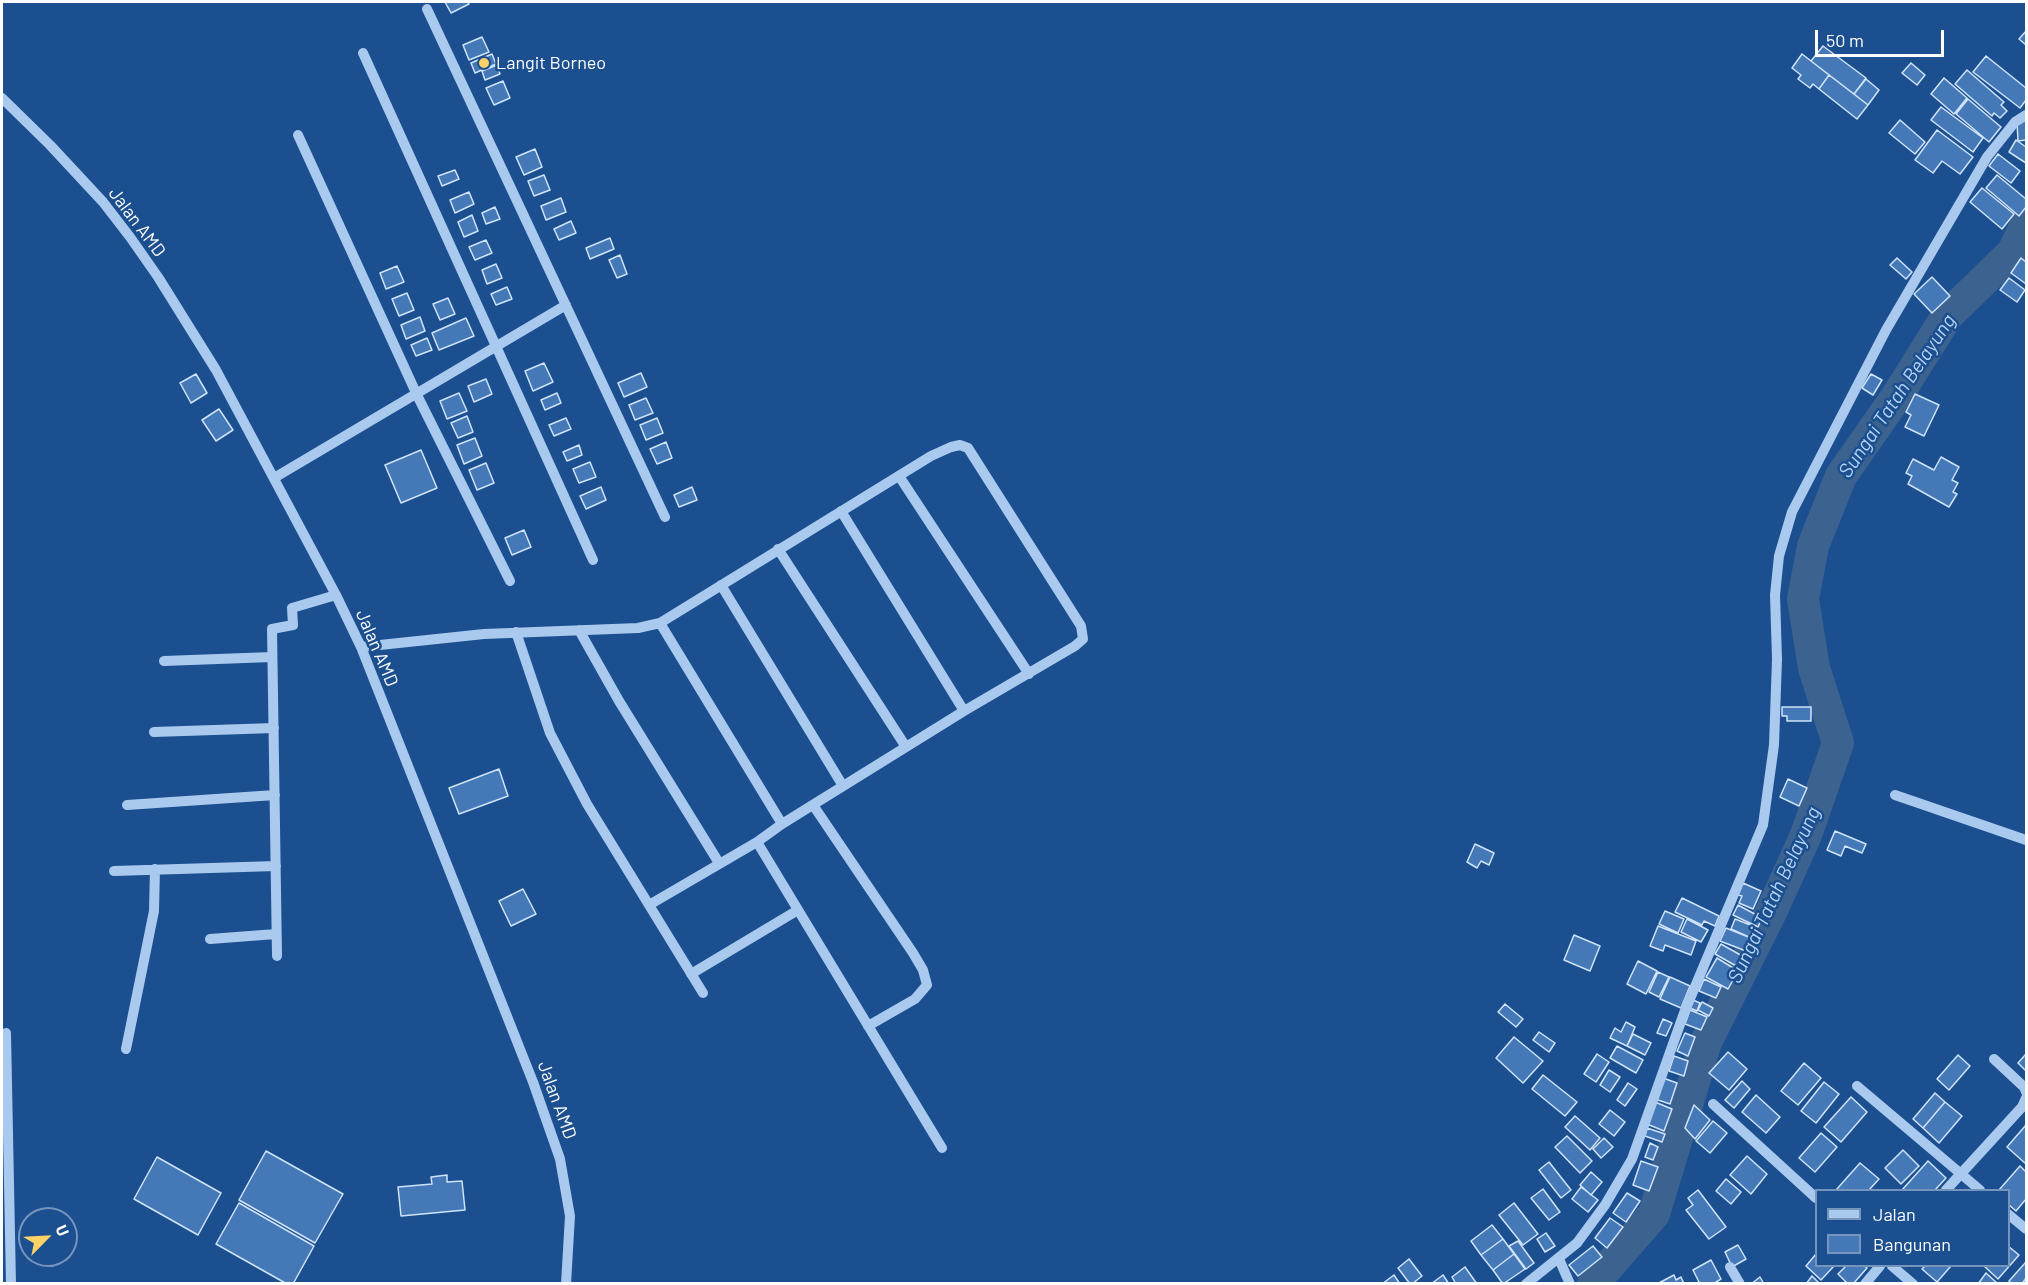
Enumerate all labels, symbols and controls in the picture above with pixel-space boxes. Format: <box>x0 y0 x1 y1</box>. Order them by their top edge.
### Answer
scale bar <box>1818 18 1947 56</box>
text: 50 m <box>1826 29 1864 51</box>
place label: Langit Borneo <box>496 52 606 74</box>
marker: Langit Borneo <box>477 56 491 70</box>
street label: Jalan AMD <box>104 183 170 261</box>
water label: Sungai Tatah Belayung <box>1833 310 1961 482</box>
street label: Jalan AMD <box>351 606 403 690</box>
water label: Sungai Tatah Belayung <box>1723 803 1825 987</box>
street label: Jalan AMD <box>533 1058 581 1142</box>
legend <box>1815 1189 2010 1267</box>
text: Jalan <box>1873 1203 1916 1225</box>
north arrow <box>18 1207 78 1267</box>
text: U <box>52 1222 74 1239</box>
text: Bangunan <box>1873 1233 1951 1255</box>

